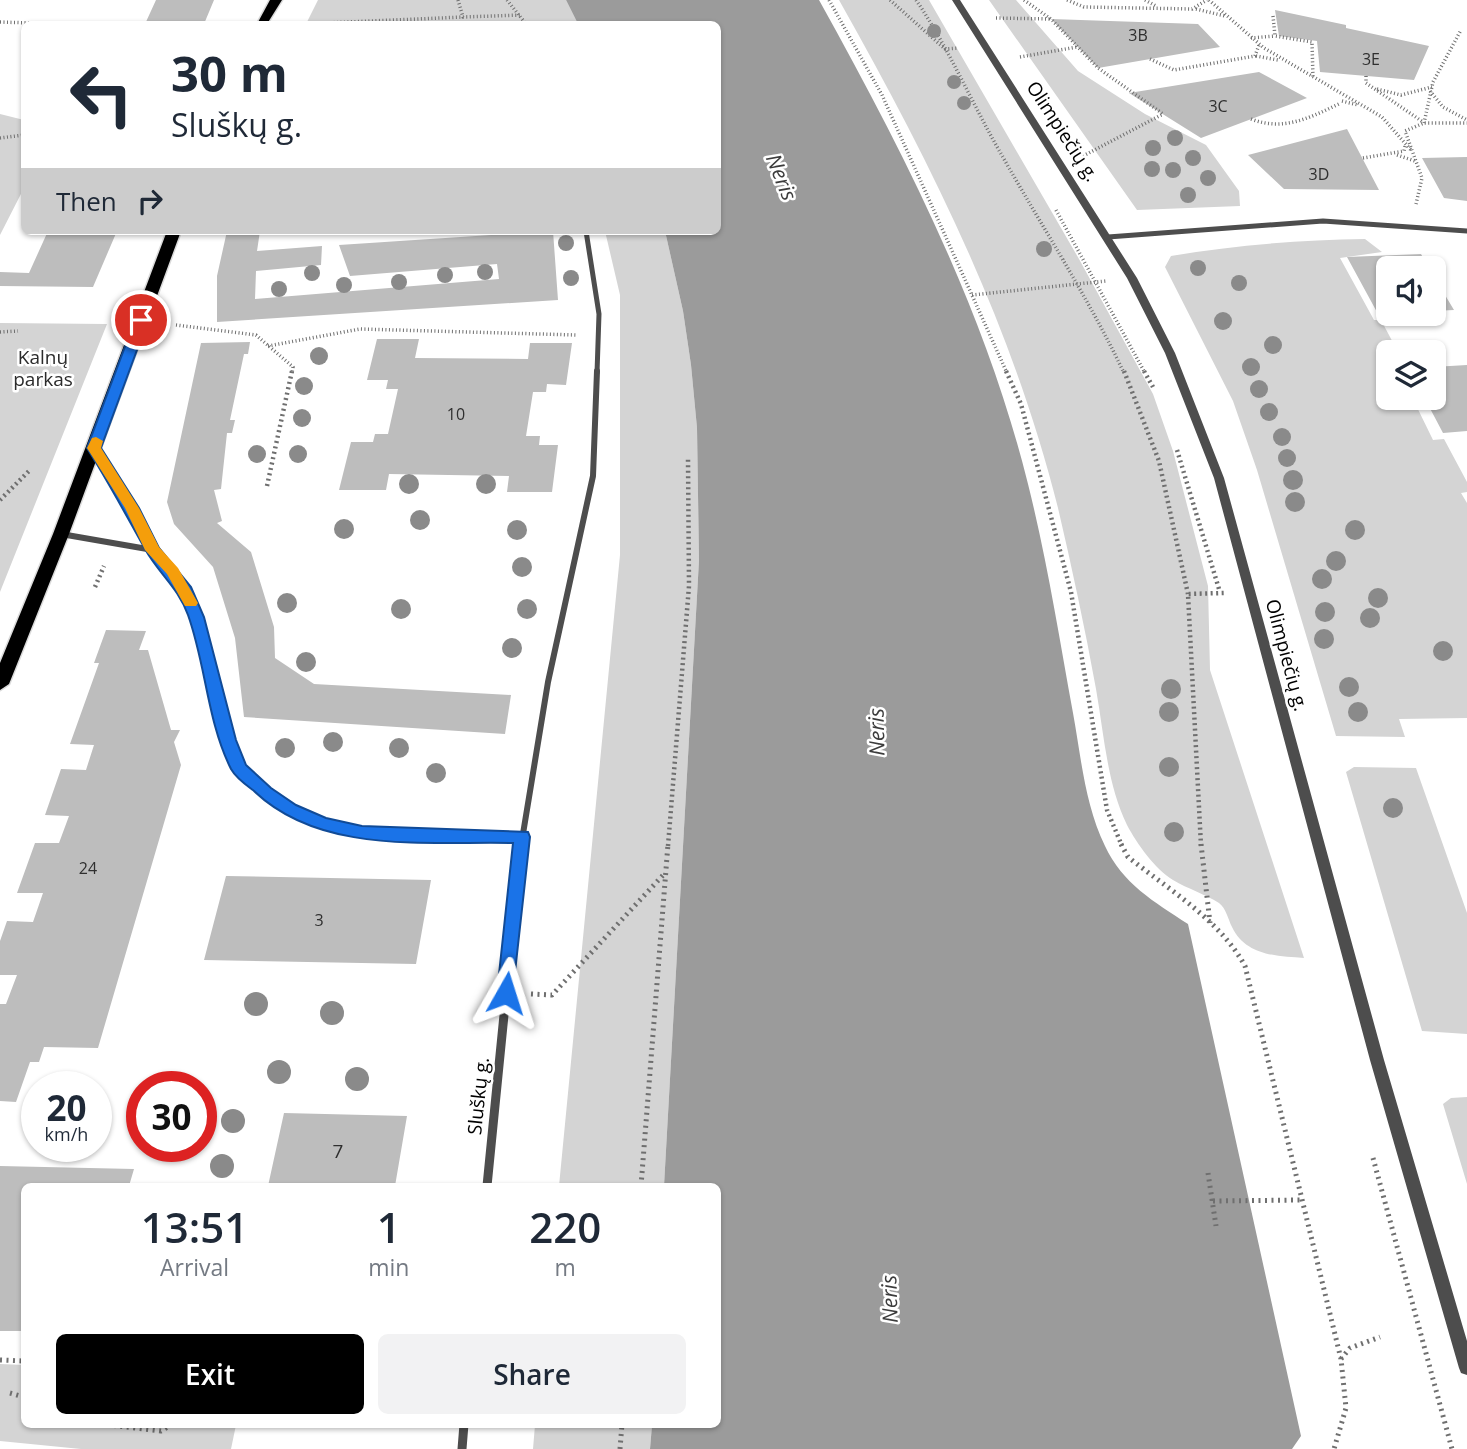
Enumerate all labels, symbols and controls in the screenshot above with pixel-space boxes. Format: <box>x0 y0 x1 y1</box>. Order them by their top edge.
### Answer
house number: 3B <box>1128 24 1148 46</box>
text: 30 m <box>171 40 288 106</box>
house number: 3E <box>1362 48 1380 70</box>
icon: left <box>56 49 147 140</box>
street label: Olimpiečių g. <box>1021 76 1105 186</box>
house number: 3C <box>1208 95 1228 117</box>
text: Sluškų g. <box>171 103 302 146</box>
water label: Neris <box>760 150 804 204</box>
house number: 3D <box>1309 163 1329 185</box>
icon: right <box>131 182 169 220</box>
text: Then <box>56 183 117 219</box>
map controls <box>1376 256 1446 410</box>
button: sound <box>1376 256 1446 326</box>
pin <box>111 290 171 350</box>
icon: arrive <box>122 301 160 339</box>
button: layers <box>1376 340 1446 410</box>
park label: Kalnų parkas <box>13 344 73 392</box>
house number: 10 <box>447 403 465 425</box>
street label: Olimpiečių g. <box>1260 596 1314 714</box>
water label: Neris <box>862 708 890 756</box>
house number: 24 <box>79 857 97 879</box>
house number: 3 <box>314 909 324 931</box>
position arrow <box>469 956 543 1030</box>
street label: Sluškų g. <box>461 1056 495 1136</box>
speed limit sign: 30 <box>126 1071 217 1162</box>
text: 20 <box>46 1084 87 1131</box>
text: km/h <box>45 1122 88 1146</box>
house number: 7 <box>333 1138 343 1164</box>
text: 13:51 <box>141 1198 248 1255</box>
text: 1 <box>377 1198 401 1255</box>
text: 220 <box>529 1198 601 1255</box>
text: Arrival <box>160 1251 229 1283</box>
text: min <box>368 1251 409 1283</box>
text: m <box>555 1251 576 1283</box>
water label: Neris <box>874 1275 904 1323</box>
button: Exit <box>56 1334 364 1414</box>
button: Share <box>378 1334 686 1414</box>

